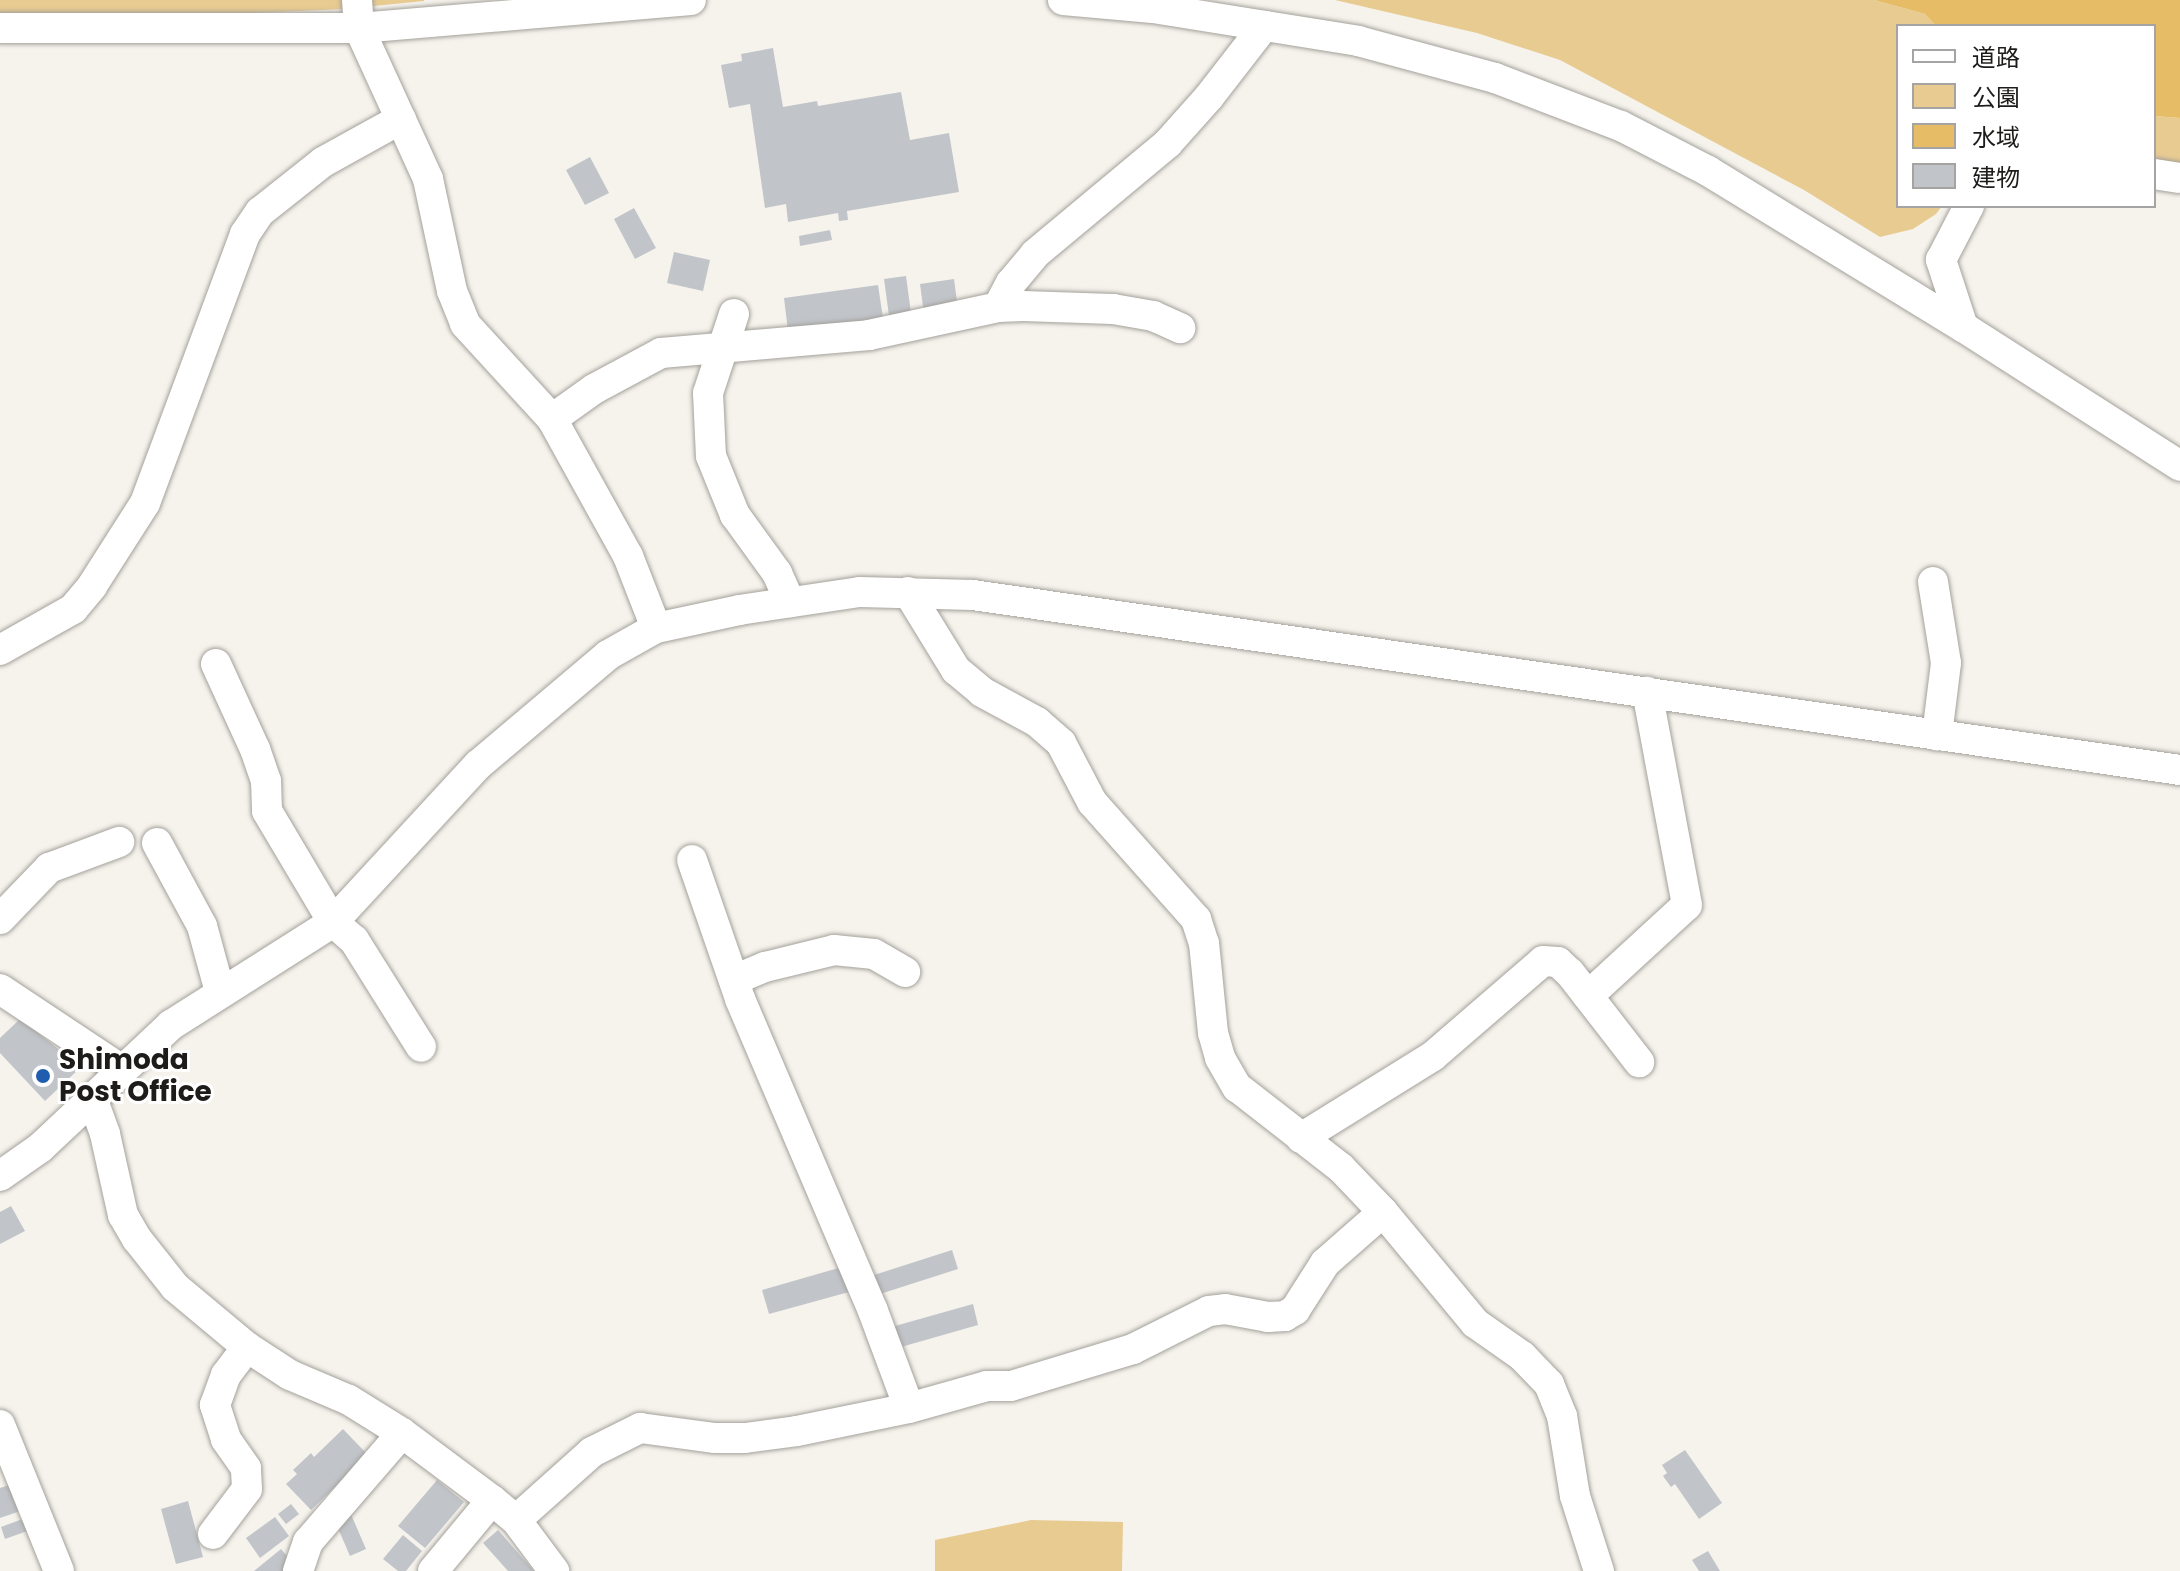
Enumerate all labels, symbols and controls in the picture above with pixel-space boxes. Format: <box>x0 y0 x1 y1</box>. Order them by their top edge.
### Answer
legend <box>1896 24 2156 208</box>
text: 道路 <box>1972 41 2020 74</box>
text: 公園 <box>1972 81 2020 114</box>
text: 水域 <box>1972 121 2020 154</box>
text: 建物 <box>1972 161 2020 194</box>
place label: Shimoda Post Office <box>59 1043 212 1109</box>
marker: Shimoda Post Office <box>34 1067 52 1085</box>

